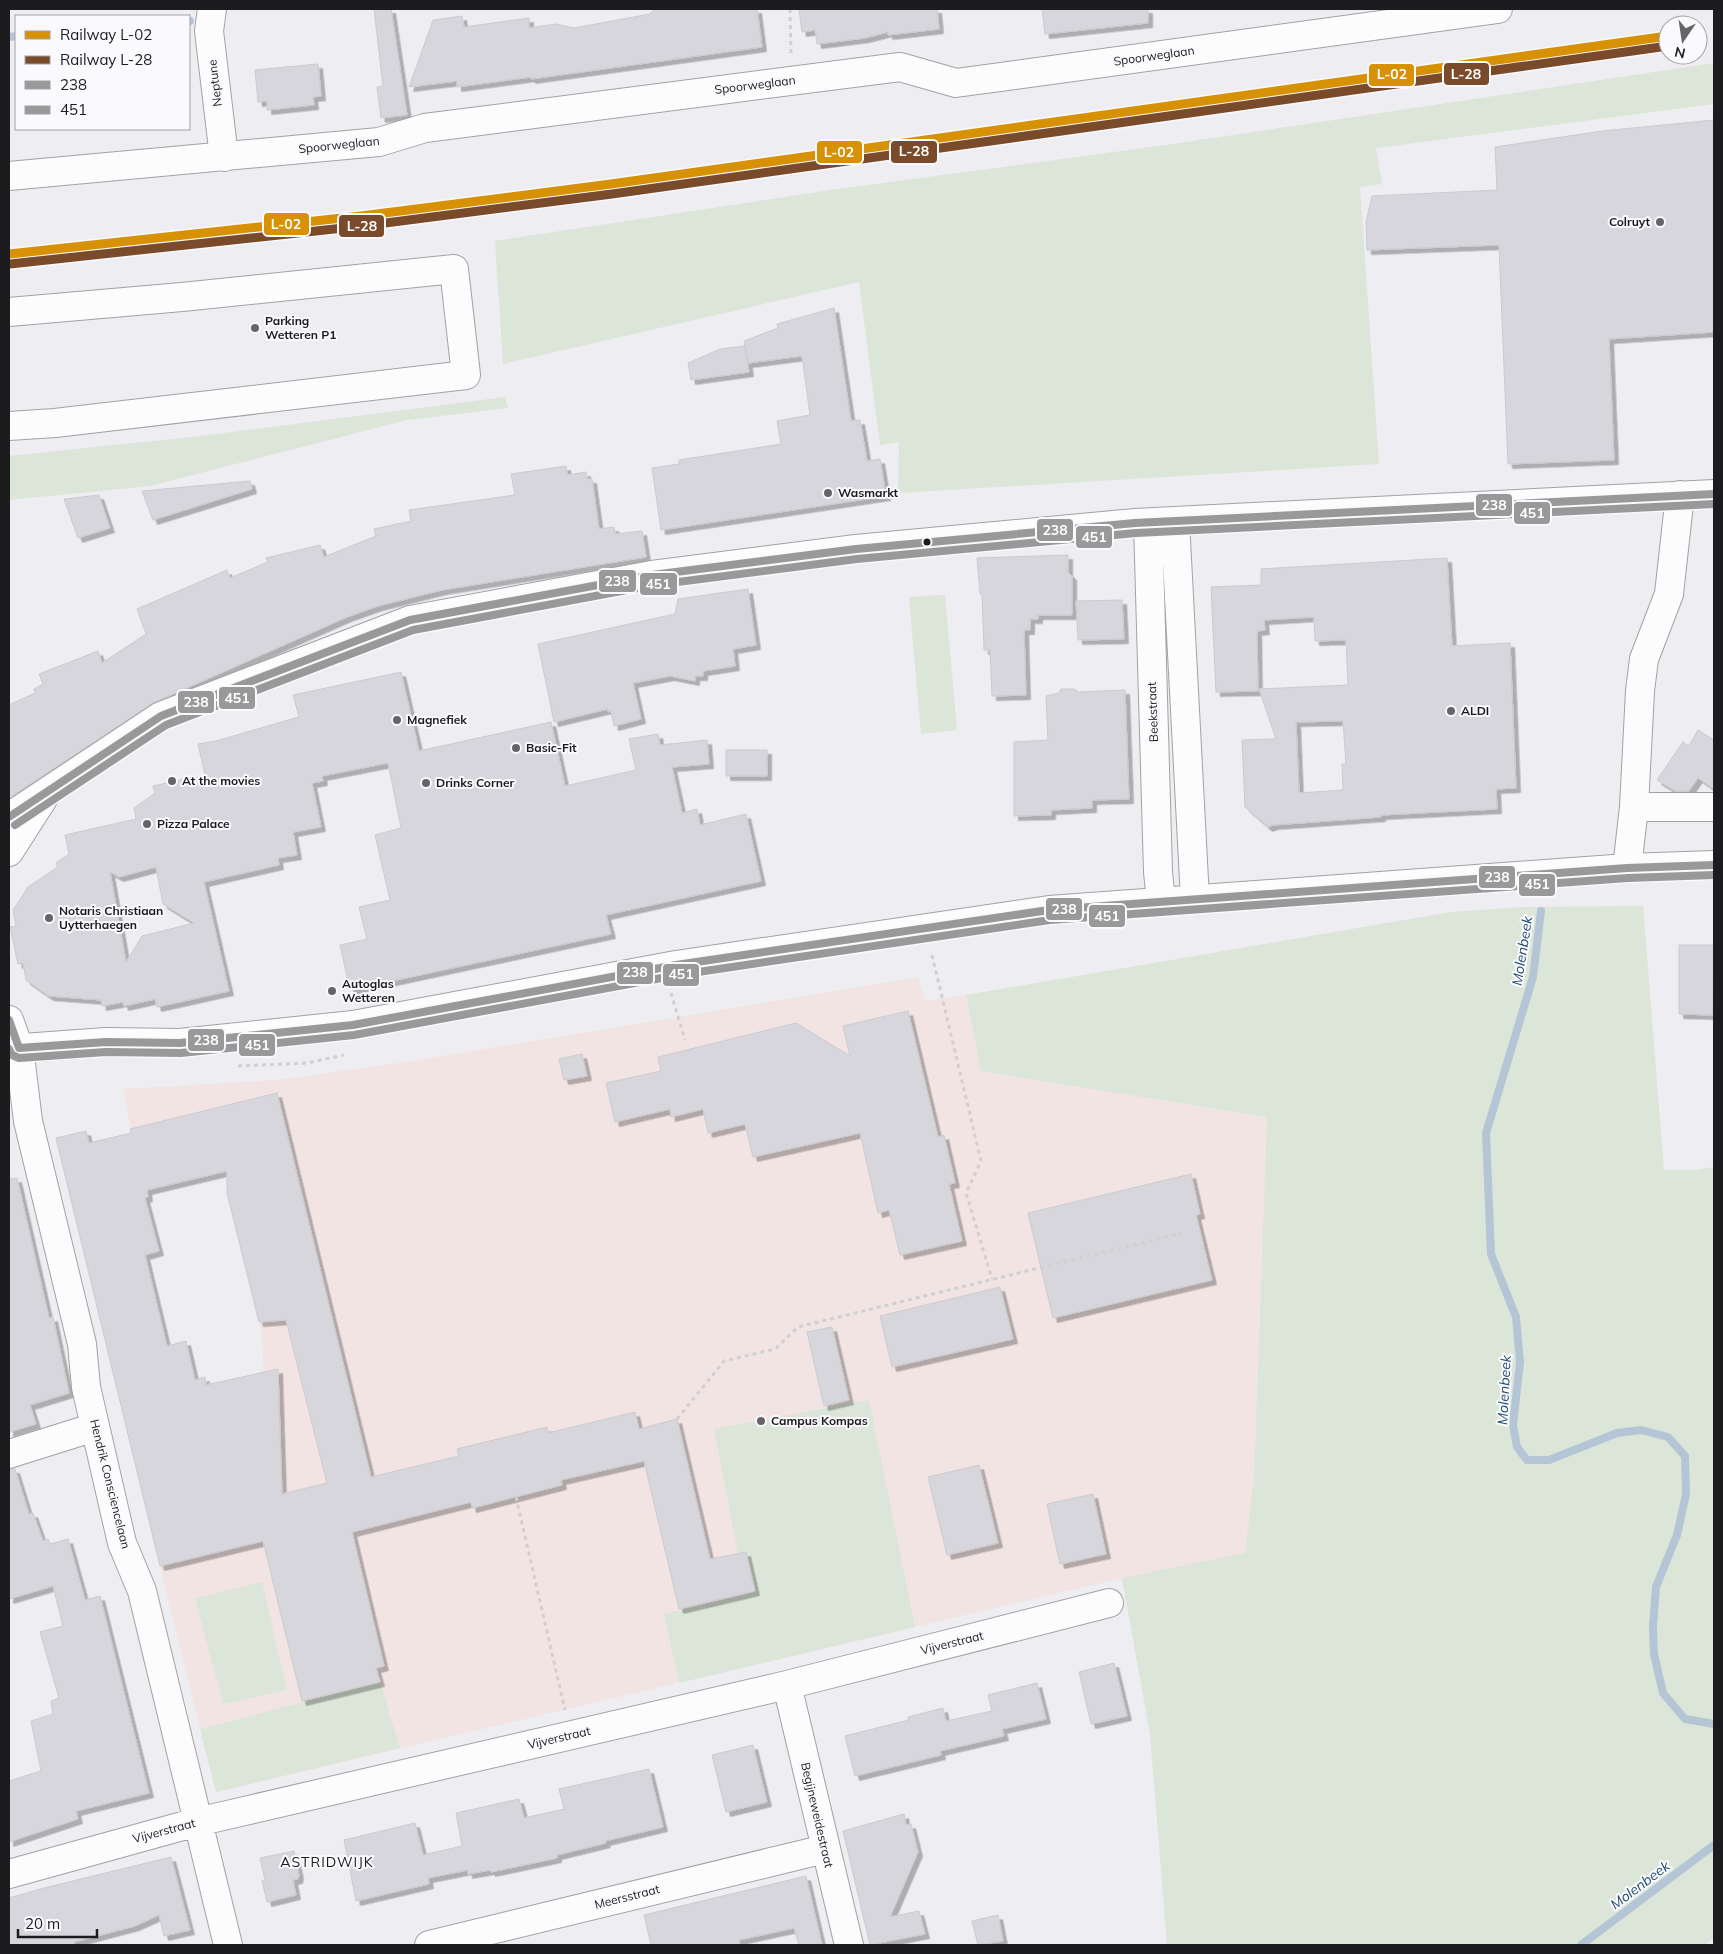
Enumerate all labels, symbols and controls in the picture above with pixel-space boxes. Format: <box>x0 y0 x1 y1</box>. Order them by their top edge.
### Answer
legend <box>15 15 190 130</box>
north arrow <box>1658 15 1708 65</box>
text: Railway L-02 <box>60 25 152 44</box>
street label: Spoorweglaan <box>1113 42 1195 69</box>
text: N <box>1673 43 1687 63</box>
text: Railway L-28 <box>60 50 152 69</box>
street label: Neptune <box>204 59 225 107</box>
line badge: L-28 <box>1443 62 1490 86</box>
line badge: L-02 <box>1368 63 1415 87</box>
text: L-02 <box>1377 65 1407 83</box>
text: L-28 <box>1451 65 1481 83</box>
street label: Spoorweglaan <box>714 72 796 97</box>
text: 238 <box>60 75 87 94</box>
text: 451 <box>60 100 87 119</box>
street label: Spoorweglaan <box>298 133 380 156</box>
line badge: L-02 <box>816 140 863 164</box>
line badge: L-28 <box>890 140 938 164</box>
text: L-28 <box>899 142 929 160</box>
text: L-02 <box>824 143 854 161</box>
line badge: L-02 <box>263 212 310 236</box>
line badge: L-28 <box>338 214 385 238</box>
place label: Colruyt <box>1609 214 1650 229</box>
text: L-02 <box>271 215 301 233</box>
marker: Colruyt <box>1654 216 1666 228</box>
text: L-28 <box>347 217 377 235</box>
place label: Parking Wetteren P1 <box>265 313 336 342</box>
marker: Parking Wetteren P1 <box>249 322 261 334</box>
place label: Wasmarkt <box>838 485 899 500</box>
marker: Wasmarkt <box>822 487 834 499</box>
line badge: 238 <box>1475 493 1513 517</box>
text: 238 <box>1481 496 1507 514</box>
line badge: 451 <box>1513 501 1551 525</box>
text: 451 <box>1519 504 1545 522</box>
line badge: 238 <box>1036 518 1074 542</box>
text: 238 <box>1042 521 1068 539</box>
line badge: 451 <box>1075 525 1113 549</box>
text: 451 <box>1081 528 1107 546</box>
unlabelled marker <box>922 537 932 547</box>
line badge: 238 <box>598 569 637 593</box>
text: 238 <box>604 572 630 590</box>
line badge: 451 <box>639 572 678 596</box>
text: 451 <box>645 575 671 593</box>
street label: Beekstraat <box>1144 682 1161 742</box>
line badge: 451 <box>218 686 256 710</box>
text: 451 <box>224 689 250 707</box>
line badge: 238 <box>177 690 215 714</box>
text: 238 <box>183 693 209 711</box>
place label: ALDI <box>1461 703 1489 718</box>
marker: ALDI <box>1445 705 1457 717</box>
place label: Magnefiek <box>407 712 467 727</box>
marker: Magnefiek <box>391 714 403 726</box>
place label: Basic-Fit <box>526 740 577 755</box>
marker: Basic-Fit <box>510 742 522 754</box>
place label: At the movies <box>182 773 260 788</box>
marker: At the movies <box>166 775 178 787</box>
place label: Drinks Corner <box>436 775 514 790</box>
marker: Drinks Corner <box>420 777 432 789</box>
place label: Pizza Palace <box>157 816 230 831</box>
marker: Pizza Palace <box>141 818 153 830</box>
line badge: 238 <box>1478 865 1516 889</box>
text: 238 <box>1484 868 1510 886</box>
line badge: 451 <box>1518 873 1556 897</box>
text: 451 <box>1524 875 1550 893</box>
line badge: 238 <box>1045 897 1083 921</box>
text: 238 <box>1051 900 1077 918</box>
place label: Notaris Christiaan Uytterhaegen <box>59 903 163 932</box>
line badge: 451 <box>1088 904 1126 928</box>
text: 451 <box>1094 907 1120 925</box>
marker: Notaris Christiaan Uytterhaegen <box>43 912 55 924</box>
water label: Molenbeek <box>1508 914 1536 987</box>
line badge: 238 <box>616 961 654 985</box>
text: 238 <box>622 963 648 981</box>
line badge: 451 <box>662 963 700 987</box>
text: 451 <box>668 965 694 983</box>
place label: Autoglas Wetteren <box>342 976 395 1005</box>
marker: Autoglas Wetteren <box>326 985 338 997</box>
line badge: 238 <box>187 1028 225 1052</box>
text: 238 <box>193 1031 219 1049</box>
line badge: 451 <box>238 1033 276 1057</box>
text: 451 <box>244 1036 270 1054</box>
water label: Molenbeek <box>1493 1354 1515 1425</box>
place label: Campus Kompas <box>771 1413 868 1428</box>
marker: Campus Kompas <box>755 1415 767 1427</box>
street label: Hendrik Consciencelaan <box>87 1417 134 1550</box>
street label: Vijverstraat <box>919 1627 985 1658</box>
street label: Vijverstraat <box>526 1723 592 1752</box>
street label: Begijneweidestraat <box>798 1761 837 1869</box>
street label: Vijverstraat <box>131 1815 197 1846</box>
district label: ASTRIDWIJK <box>280 1853 374 1871</box>
water label: Molenbeek <box>1607 1856 1674 1913</box>
street label: Meersstraat <box>593 1881 661 1912</box>
scale bar <box>18 1906 96 1938</box>
text: 20 m <box>25 1914 60 1933</box>

